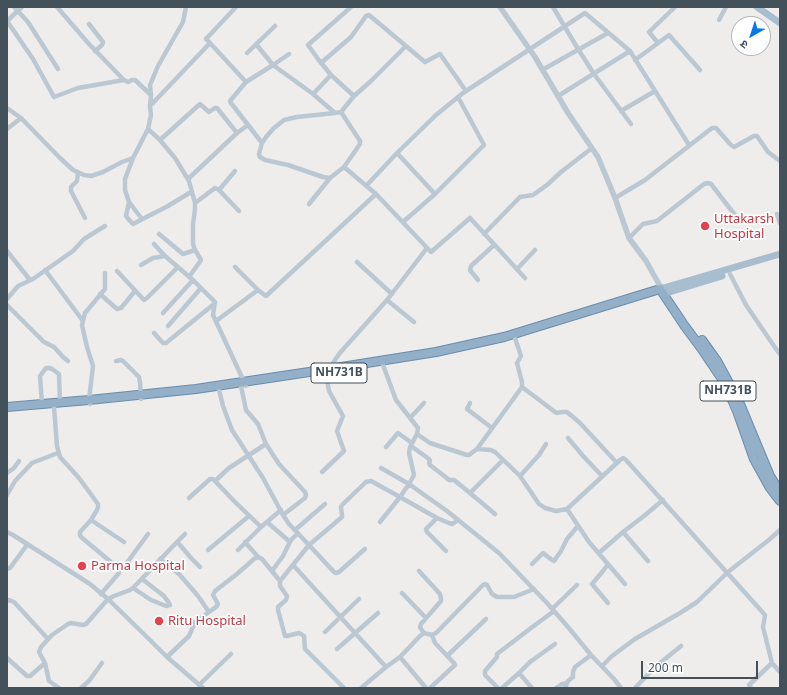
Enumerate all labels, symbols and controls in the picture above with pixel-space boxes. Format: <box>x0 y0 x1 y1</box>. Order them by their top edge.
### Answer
north arrow <box>731 16 771 56</box>
text: उ <box>737 37 751 53</box>
place label: Uttakarsh Hospital <box>714 211 774 242</box>
marker: Uttakarsh Hospital <box>699 220 711 232</box>
road number: NH731B <box>311 363 367 383</box>
road number: NH731B <box>700 381 756 401</box>
place label: Parma Hospital <box>91 558 185 574</box>
marker: Parma Hospital <box>76 560 88 572</box>
place label: Ritu Hospital <box>168 613 246 629</box>
marker: Ritu Hospital <box>153 615 165 627</box>
scale bar <box>643 653 760 679</box>
text: 200 m <box>648 659 683 676</box>

